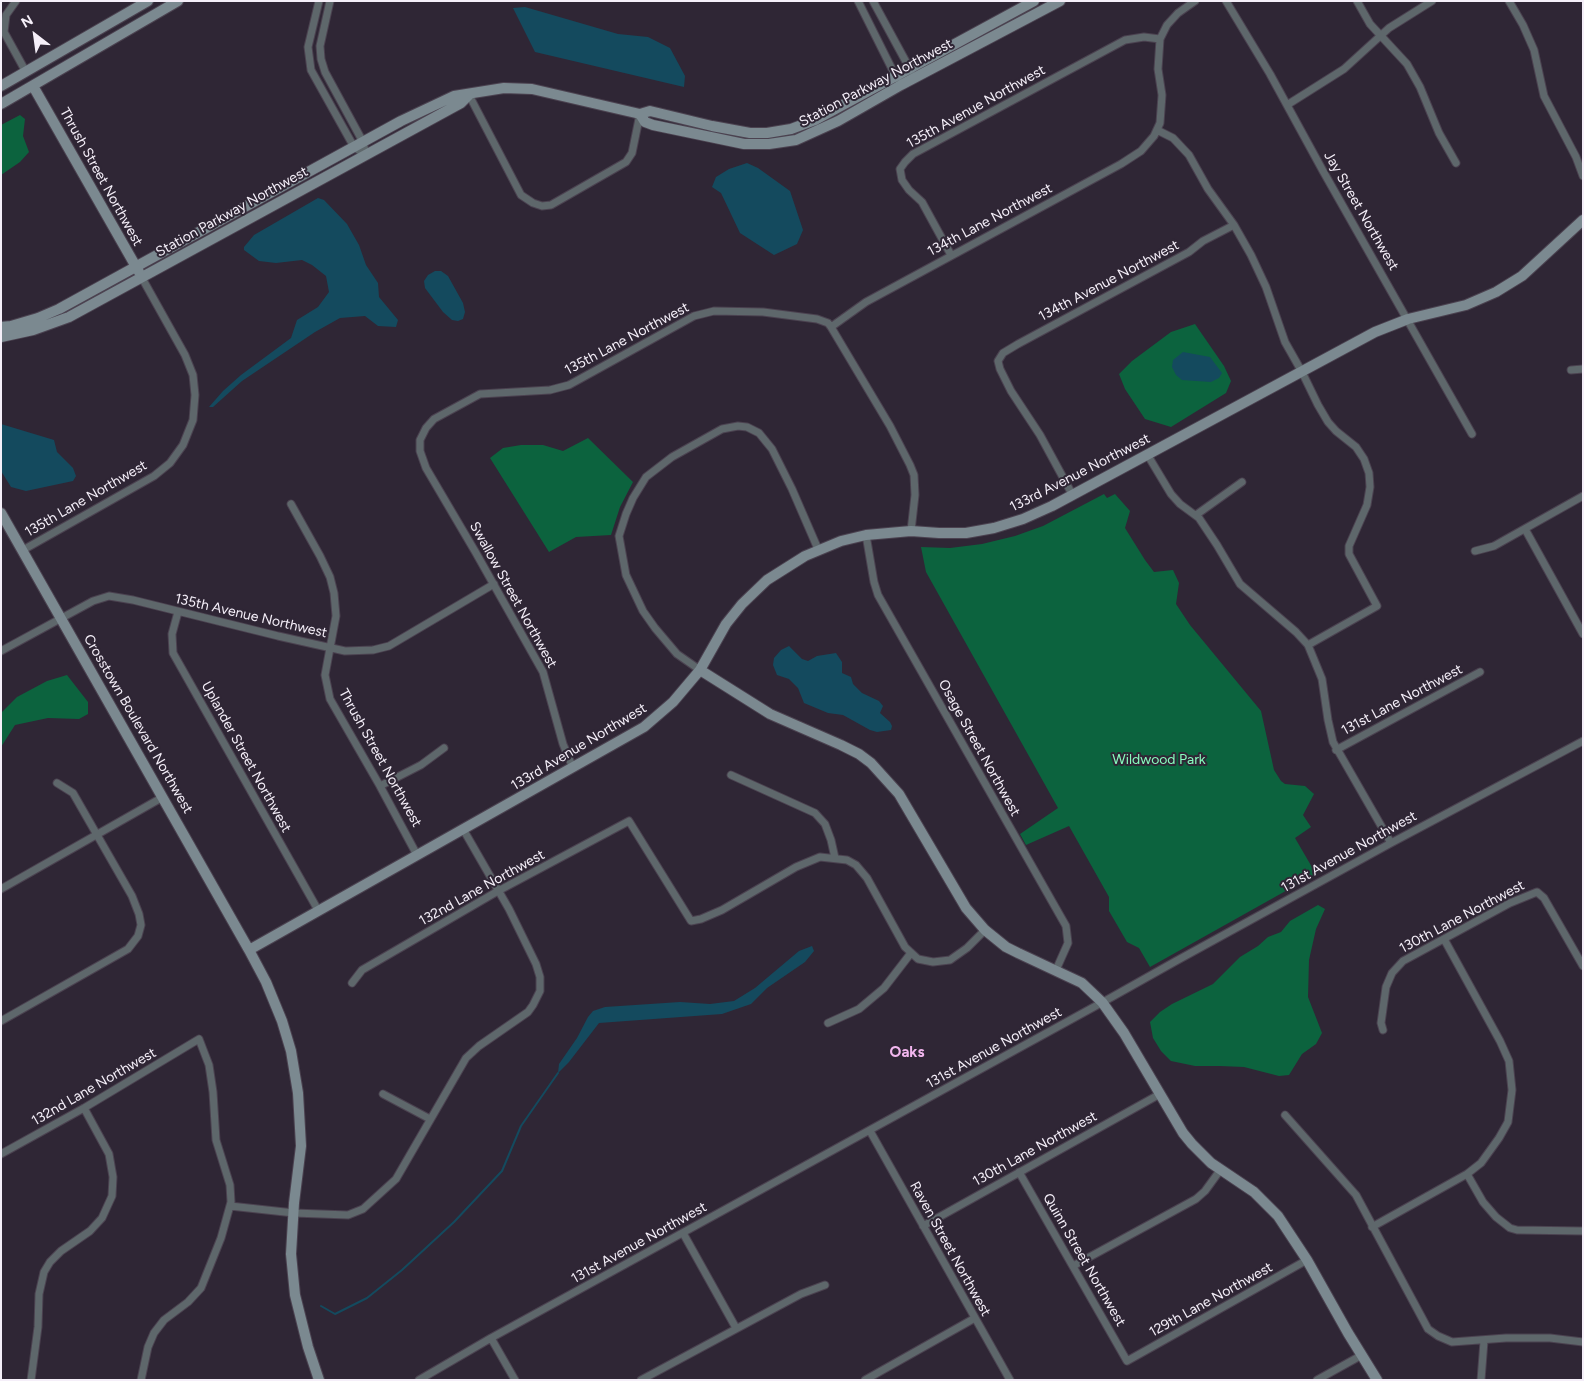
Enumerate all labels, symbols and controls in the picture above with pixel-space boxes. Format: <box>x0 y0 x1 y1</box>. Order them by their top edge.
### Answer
north arrow <box>10 10 60 60</box>
text: N <box>18 12 36 32</box>
street label: Station Parkway Northwest <box>796 35 956 131</box>
street label: 135th Avenue Northwest <box>904 62 1048 152</box>
street label: Thrush Street Northwest <box>56 105 146 249</box>
street label: Jay Street Northwest <box>1320 148 1402 274</box>
street label: Station Parkway Northwest <box>153 163 311 261</box>
street label: 134th Lane Northwest <box>925 180 1055 260</box>
street label: 134th Avenue Northwest <box>1036 237 1182 325</box>
street label: 135th Lane Northwest <box>562 299 692 379</box>
street label: 133rd Avenue Northwest <box>1007 430 1153 516</box>
street label: 135th Lane Northwest <box>22 457 150 541</box>
street label: Swallow Street Northwest <box>466 519 560 671</box>
street label: 135th Avenue Northwest <box>173 590 329 642</box>
street label: Crosstown Boulevard Northwest <box>80 631 196 817</box>
street label: 131st Lane Northwest <box>1339 661 1465 739</box>
street label: Osage Street Northwest <box>934 677 1024 819</box>
street label: Uplander Street Northwest <box>197 679 295 835</box>
street label: Thrush Street Northwest <box>335 686 425 830</box>
street label: 133rd Avenue Northwest <box>508 700 650 794</box>
park label: Wildwood Park <box>1112 752 1206 768</box>
street label: 131st Avenue Northwest <box>1278 808 1420 896</box>
street label: 132nd Lane Northwest <box>416 846 548 930</box>
street label: 130th Lane Northwest <box>1397 877 1527 957</box>
street label: 131st Avenue Northwest <box>923 1004 1065 1092</box>
street label: 132nd Lane Northwest <box>29 1044 159 1130</box>
district label: Oaks <box>890 1044 924 1062</box>
street label: 130th Lane Northwest <box>970 1108 1100 1190</box>
street label: Raven Street Northwest <box>906 1179 994 1319</box>
street label: Quinn Street Northwest <box>1039 1191 1129 1329</box>
street label: 131st Avenue Northwest <box>568 1199 710 1287</box>
street label: 129th Lane Northwest <box>1146 1259 1276 1341</box>

